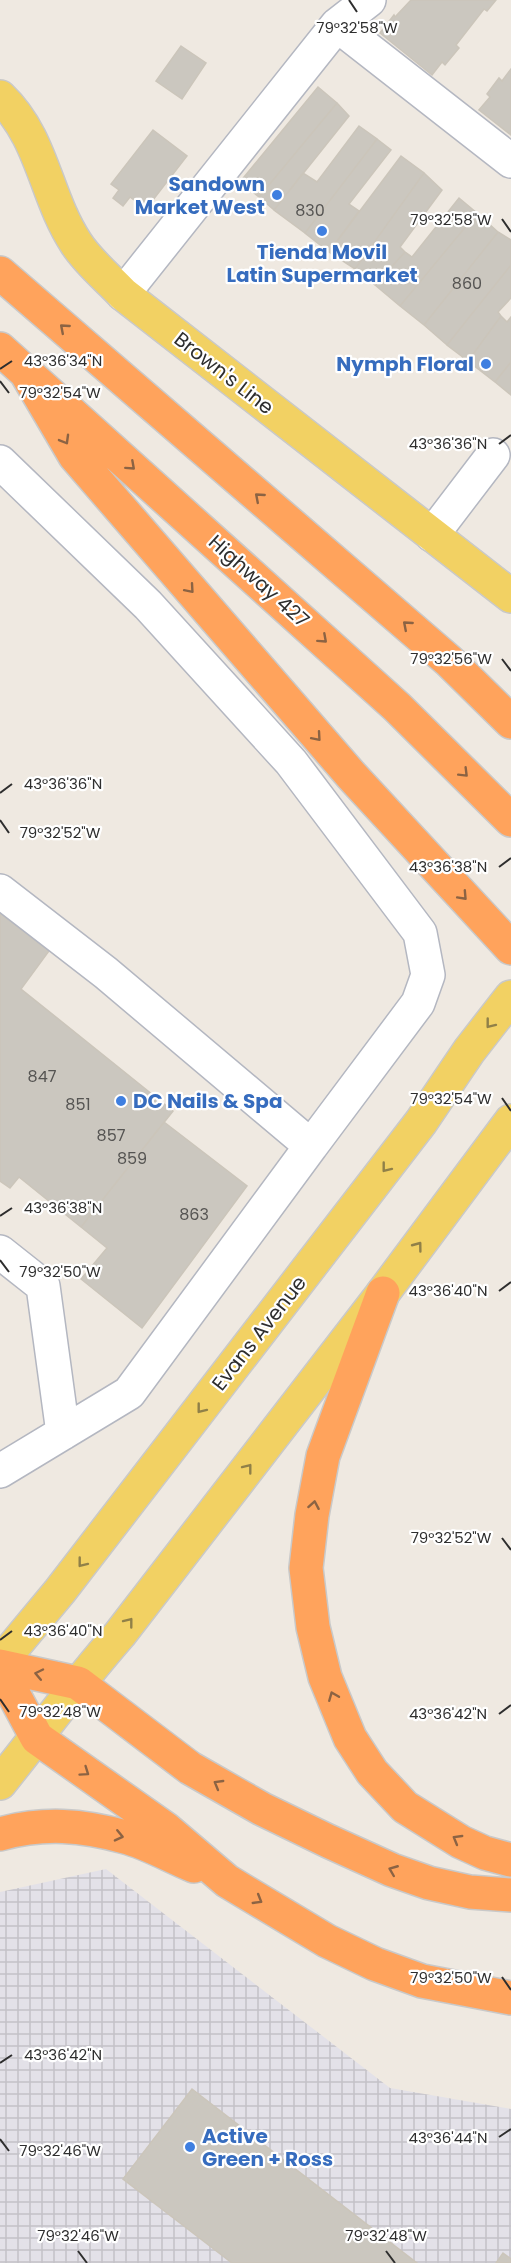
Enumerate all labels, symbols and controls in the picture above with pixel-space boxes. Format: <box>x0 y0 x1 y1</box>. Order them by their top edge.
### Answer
text: 79°32'58"W <box>316 17 398 38</box>
place label: Sandown Market West <box>135 170 265 221</box>
marker: Sandown Market West <box>270 188 284 202</box>
house number: 830 <box>295 199 325 222</box>
text: 79°32'58"W <box>410 209 492 230</box>
marker: Tienda Movil Latin Supermarket <box>315 224 329 238</box>
place label: Tienda Movil Latin Supermarket <box>226 238 418 289</box>
house number: 860 <box>452 272 482 295</box>
one-way arrow <box>60 324 71 335</box>
street label: Brown's Line <box>168 325 280 421</box>
text: 43°36'34"N <box>24 350 102 371</box>
place label: Nymph Floral <box>336 350 474 378</box>
marker: Nymph Floral <box>479 357 493 371</box>
text: 79°32'54"W <box>19 382 101 403</box>
text: 43°36'36"N <box>409 433 487 454</box>
one-way arrow <box>58 434 69 444</box>
one-way arrow <box>124 459 135 470</box>
one-way arrow <box>255 493 266 504</box>
street label: Highway 427 <box>203 528 315 634</box>
one-way arrow <box>183 582 194 593</box>
one-way arrow <box>403 621 414 632</box>
one-way arrow <box>316 632 327 643</box>
text: 79°32'56"W <box>410 648 492 669</box>
one-way arrow <box>310 730 321 741</box>
one-way arrow <box>457 766 468 777</box>
text: 43°36'36"N <box>24 773 102 794</box>
text: 79°32'52"W <box>20 822 101 843</box>
text: 43°36'38"N <box>409 856 487 877</box>
one-way arrow <box>456 890 467 900</box>
one-way arrow <box>486 1017 497 1028</box>
house number: 847 <box>28 1065 57 1088</box>
place label: DC Nails & Spa <box>133 1087 283 1115</box>
text: 79°32'54"W <box>410 1088 492 1109</box>
house number: 851 <box>65 1093 91 1116</box>
marker: DC Nails & Spa <box>114 1094 128 1108</box>
house number: 857 <box>97 1124 126 1147</box>
house number: 859 <box>117 1147 147 1170</box>
one-way arrow <box>382 1162 393 1173</box>
text: 43°36'38"N <box>24 1197 102 1218</box>
house number: 863 <box>179 1203 209 1226</box>
one-way arrow <box>411 1242 422 1253</box>
text: 79°32'50"W <box>19 1261 101 1282</box>
street label: Evans Avenue <box>205 1270 313 1396</box>
text: 43°36'40"N <box>409 1280 487 1301</box>
one-way arrow <box>197 1402 208 1413</box>
one-way arrow <box>241 1463 252 1474</box>
one-way arrow <box>307 1500 320 1510</box>
text: 79°32'52"W <box>411 1527 492 1548</box>
one-way arrow <box>78 1556 89 1567</box>
one-way arrow <box>121 1618 132 1629</box>
text: 43°36'40"N <box>24 1620 102 1641</box>
one-way arrow <box>34 1668 44 1681</box>
one-way arrow <box>328 1691 340 1702</box>
text: 79°32'48"W <box>19 1701 101 1722</box>
text: 43°36'42"N <box>409 1703 487 1724</box>
one-way arrow <box>78 1765 89 1776</box>
one-way arrow <box>214 1780 224 1792</box>
one-way arrow <box>114 1829 124 1842</box>
one-way arrow <box>453 1835 463 1846</box>
one-way arrow <box>388 1865 399 1877</box>
one-way arrow <box>252 1892 262 1904</box>
text: 79°32'50"W <box>410 1967 492 1988</box>
text: 43°36'42"N <box>24 2044 102 2065</box>
place label: Active Green + Ross <box>202 2122 333 2173</box>
text: 43°36'44"N <box>409 2127 487 2148</box>
text: 79°32'46"W <box>19 2140 101 2161</box>
marker: Active Green + Ross <box>183 2140 197 2154</box>
text: 79°32'46"W <box>37 2225 119 2246</box>
text: 79°32'48"W <box>345 2225 427 2246</box>

